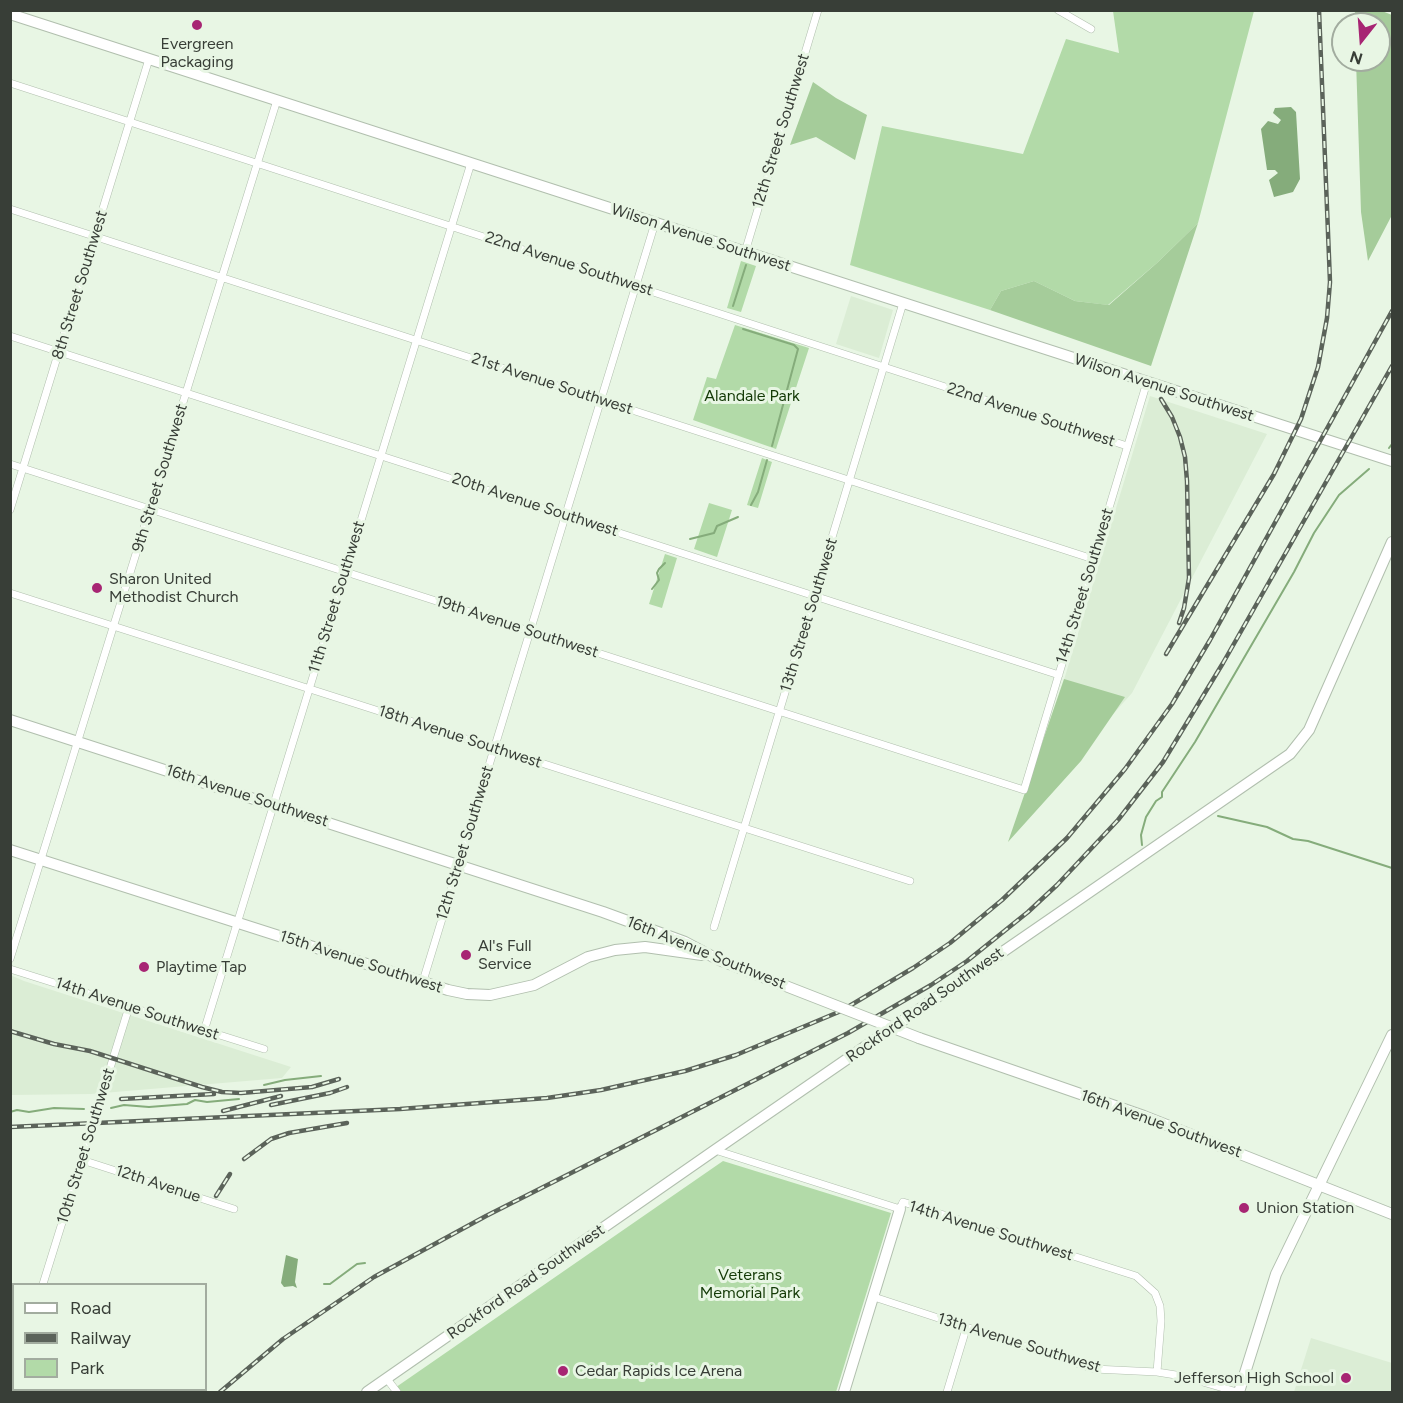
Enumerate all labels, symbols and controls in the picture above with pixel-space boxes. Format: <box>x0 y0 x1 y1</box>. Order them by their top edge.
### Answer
north arrow <box>1331 12 1391 72</box>
marker: Evergreen Packaging <box>190 18 204 32</box>
place label: Evergreen Packaging <box>160 34 234 72</box>
text: N <box>1347 47 1365 69</box>
street label: 12th Street Southwest <box>748 51 814 211</box>
street label: Wilson Avenue Southwest <box>609 200 793 276</box>
street label: 8th Street Southwest <box>48 208 112 362</box>
street label: 22nd Avenue Southwest <box>482 228 656 300</box>
street label: 21st Avenue Southwest <box>469 349 635 419</box>
street label: Wilson Avenue Southwest <box>1072 350 1256 426</box>
street label: 22nd Avenue Southwest <box>944 379 1118 451</box>
park label: Alandale Park <box>704 386 800 406</box>
street label: 9th Street Southwest <box>128 401 192 555</box>
street label: 20th Avenue Southwest <box>449 469 621 541</box>
street label: 14th Street Southwest <box>1052 506 1118 666</box>
street label: 11th Street Southwest <box>305 518 369 676</box>
street label: 13th Street Southwest <box>776 535 842 695</box>
place label: Sharon United Methodist Church <box>109 569 238 607</box>
marker: Sharon United Methodist Church <box>90 581 104 595</box>
street label: 19th Avenue Southwest <box>433 592 601 662</box>
street label: 18th Avenue Southwest <box>376 701 544 773</box>
street label: 16th Avenue Southwest <box>163 761 331 831</box>
street label: 12th Street Southwest <box>432 763 498 923</box>
street label: 16th Avenue Southwest <box>624 912 788 994</box>
street label: 15th Avenue Southwest <box>277 927 445 997</box>
place label: Al's Full Service <box>478 936 531 974</box>
street label: Rockford Road Southwest <box>843 943 1007 1067</box>
marker: Al's Full Service <box>459 948 473 962</box>
place label: Playtime Tap <box>156 957 247 977</box>
marker: Playtime Tap <box>137 960 151 974</box>
street label: 14th Avenue Southwest <box>53 973 221 1045</box>
street label: 10th Street Southwest <box>53 1066 119 1226</box>
street label: 16th Avenue Southwest <box>1078 1086 1244 1162</box>
street label: 12th Avenue <box>113 1161 203 1207</box>
street label: 14th Avenue Southwest <box>906 1197 1076 1265</box>
place label: Union Station <box>1256 1198 1354 1218</box>
marker: Union Station <box>1237 1201 1251 1215</box>
street label: Rockford Road Southwest <box>444 1220 608 1344</box>
park label: Veterans Memorial Park <box>700 1265 800 1303</box>
legend <box>12 1283 207 1391</box>
text: Road <box>70 1297 111 1319</box>
street label: 13th Avenue Southwest <box>935 1309 1103 1377</box>
text: Railway <box>70 1327 131 1349</box>
text: Park <box>70 1357 104 1379</box>
place label: Cedar Rapids Ice Arena <box>575 1361 742 1381</box>
marker: Cedar Rapids Ice Arena <box>556 1364 570 1378</box>
place label: Jefferson High School <box>1174 1368 1334 1388</box>
marker: Jefferson High School <box>1339 1371 1353 1385</box>

